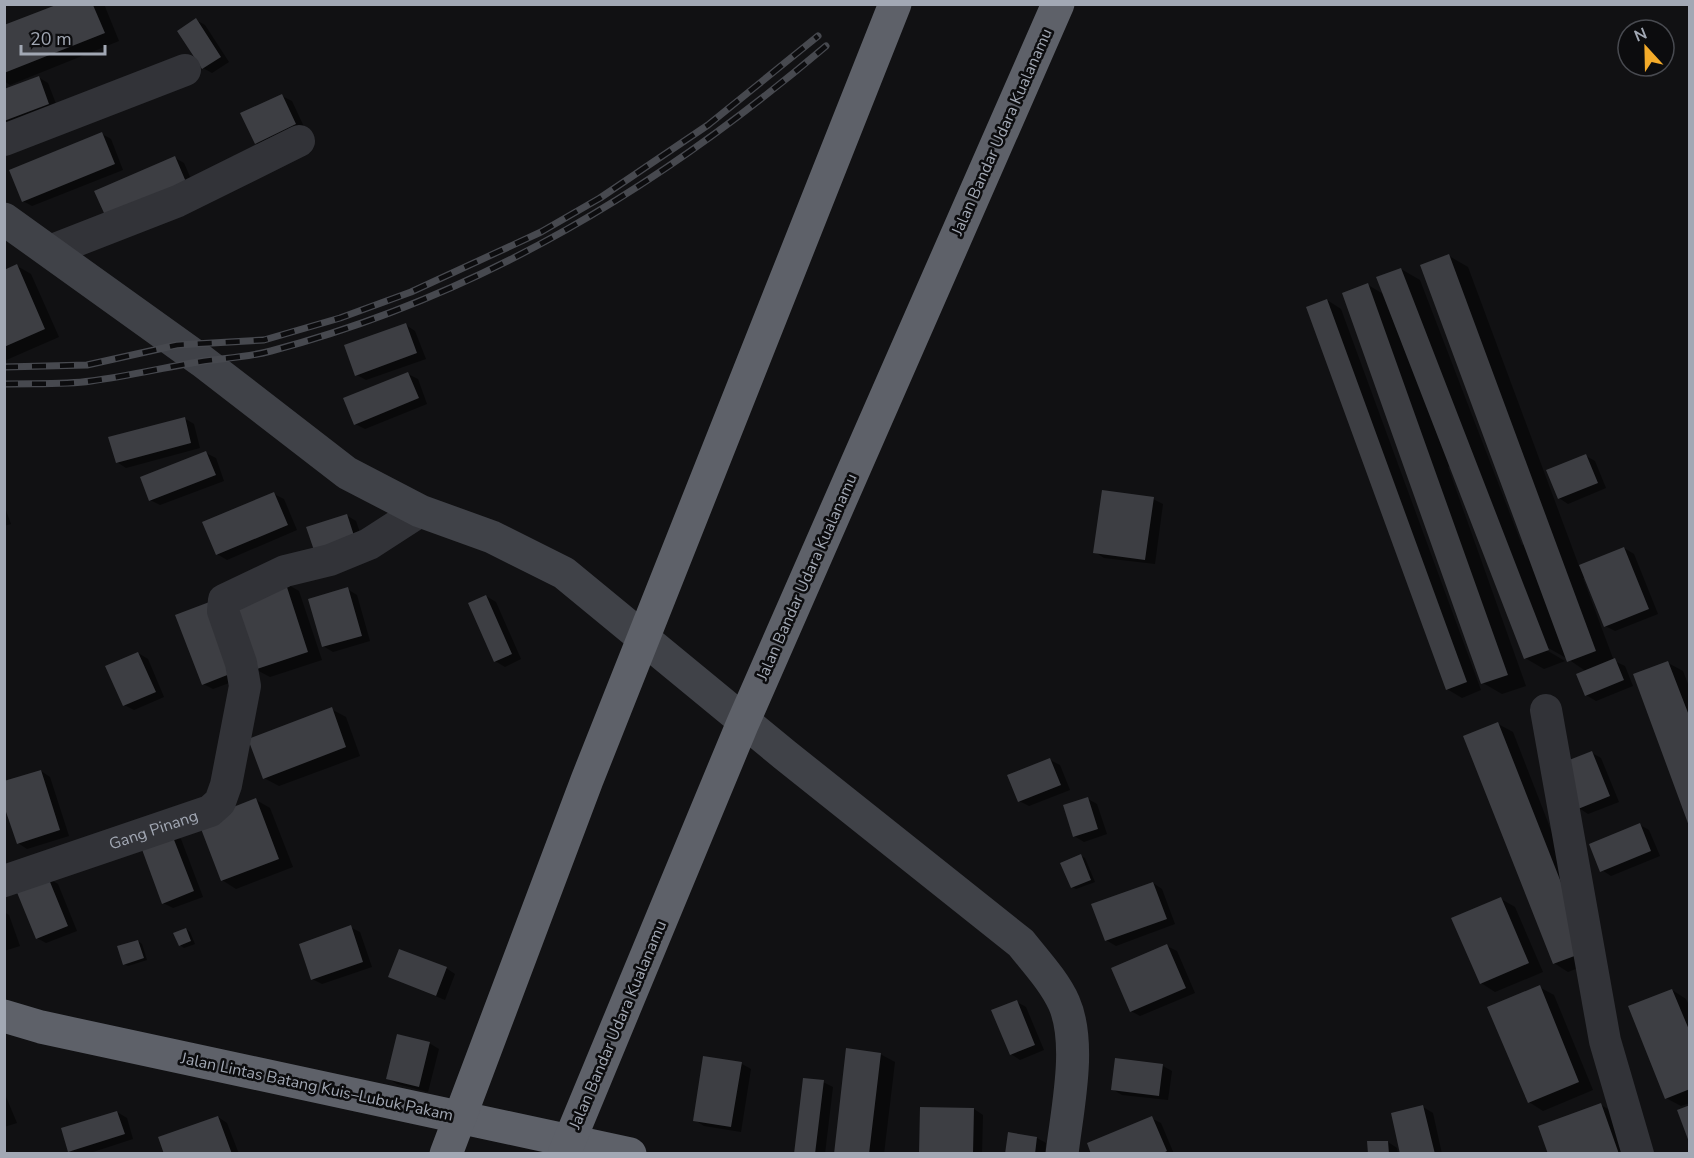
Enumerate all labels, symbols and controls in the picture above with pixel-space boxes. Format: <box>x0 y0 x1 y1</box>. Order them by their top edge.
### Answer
scale bar <box>21 18 105 56</box>
north arrow <box>1616 18 1676 78</box>
text: N <box>1631 23 1650 47</box>
street label: Jalan Bandar Udara Kualanamu <box>946 25 1058 240</box>
text: 20 m <box>30 27 72 51</box>
street label: Jalan Bandar Udara Kualanamu <box>751 470 863 685</box>
street label: Gang Pinang <box>106 805 201 855</box>
street label: Jalan Bandar Udara Kualanamu <box>564 917 672 1134</box>
street label: Jalan Lintas Batang Kuis–Lubuk Pakam <box>178 1047 455 1127</box>

